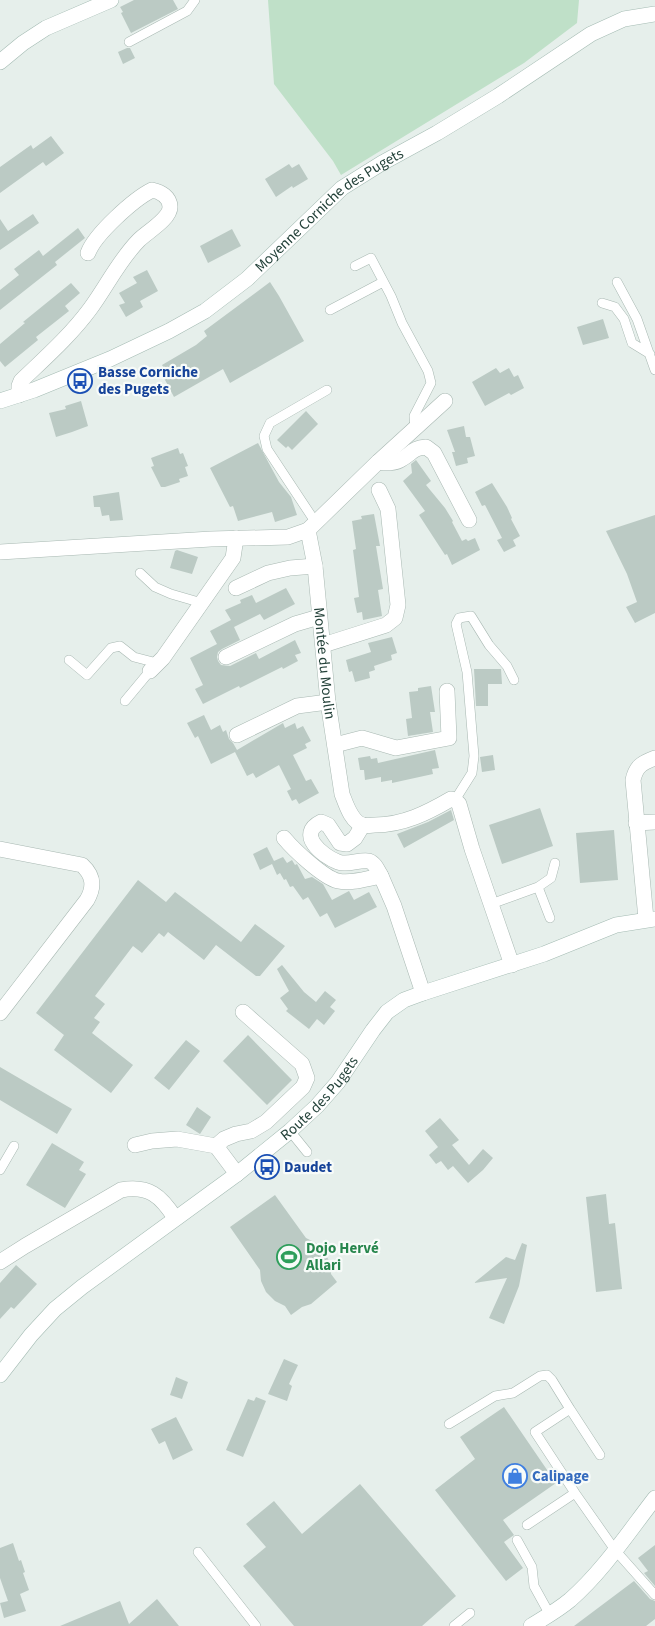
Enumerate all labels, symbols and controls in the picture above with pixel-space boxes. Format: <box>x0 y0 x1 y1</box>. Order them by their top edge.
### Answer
street label: Moyenne Corniche des Pugets <box>250 143 407 277</box>
place label: Basse Corniche des Pugets <box>98 362 198 400</box>
bus stop icon: Basse Corniche des Pugets <box>67 368 93 394</box>
street label: Montée du Moulin <box>308 606 341 721</box>
street label: Route des Pugets <box>276 1052 363 1145</box>
bus stop icon: Daudet <box>254 1154 280 1180</box>
place label: Daudet <box>284 1157 332 1178</box>
place label: Dojo Hervé Allari <box>305 1238 379 1276</box>
sports icon: Dojo Hervé Allari <box>276 1244 302 1270</box>
shop icon: Calipage <box>502 1463 528 1489</box>
place label: Calipage <box>532 1466 589 1487</box>

